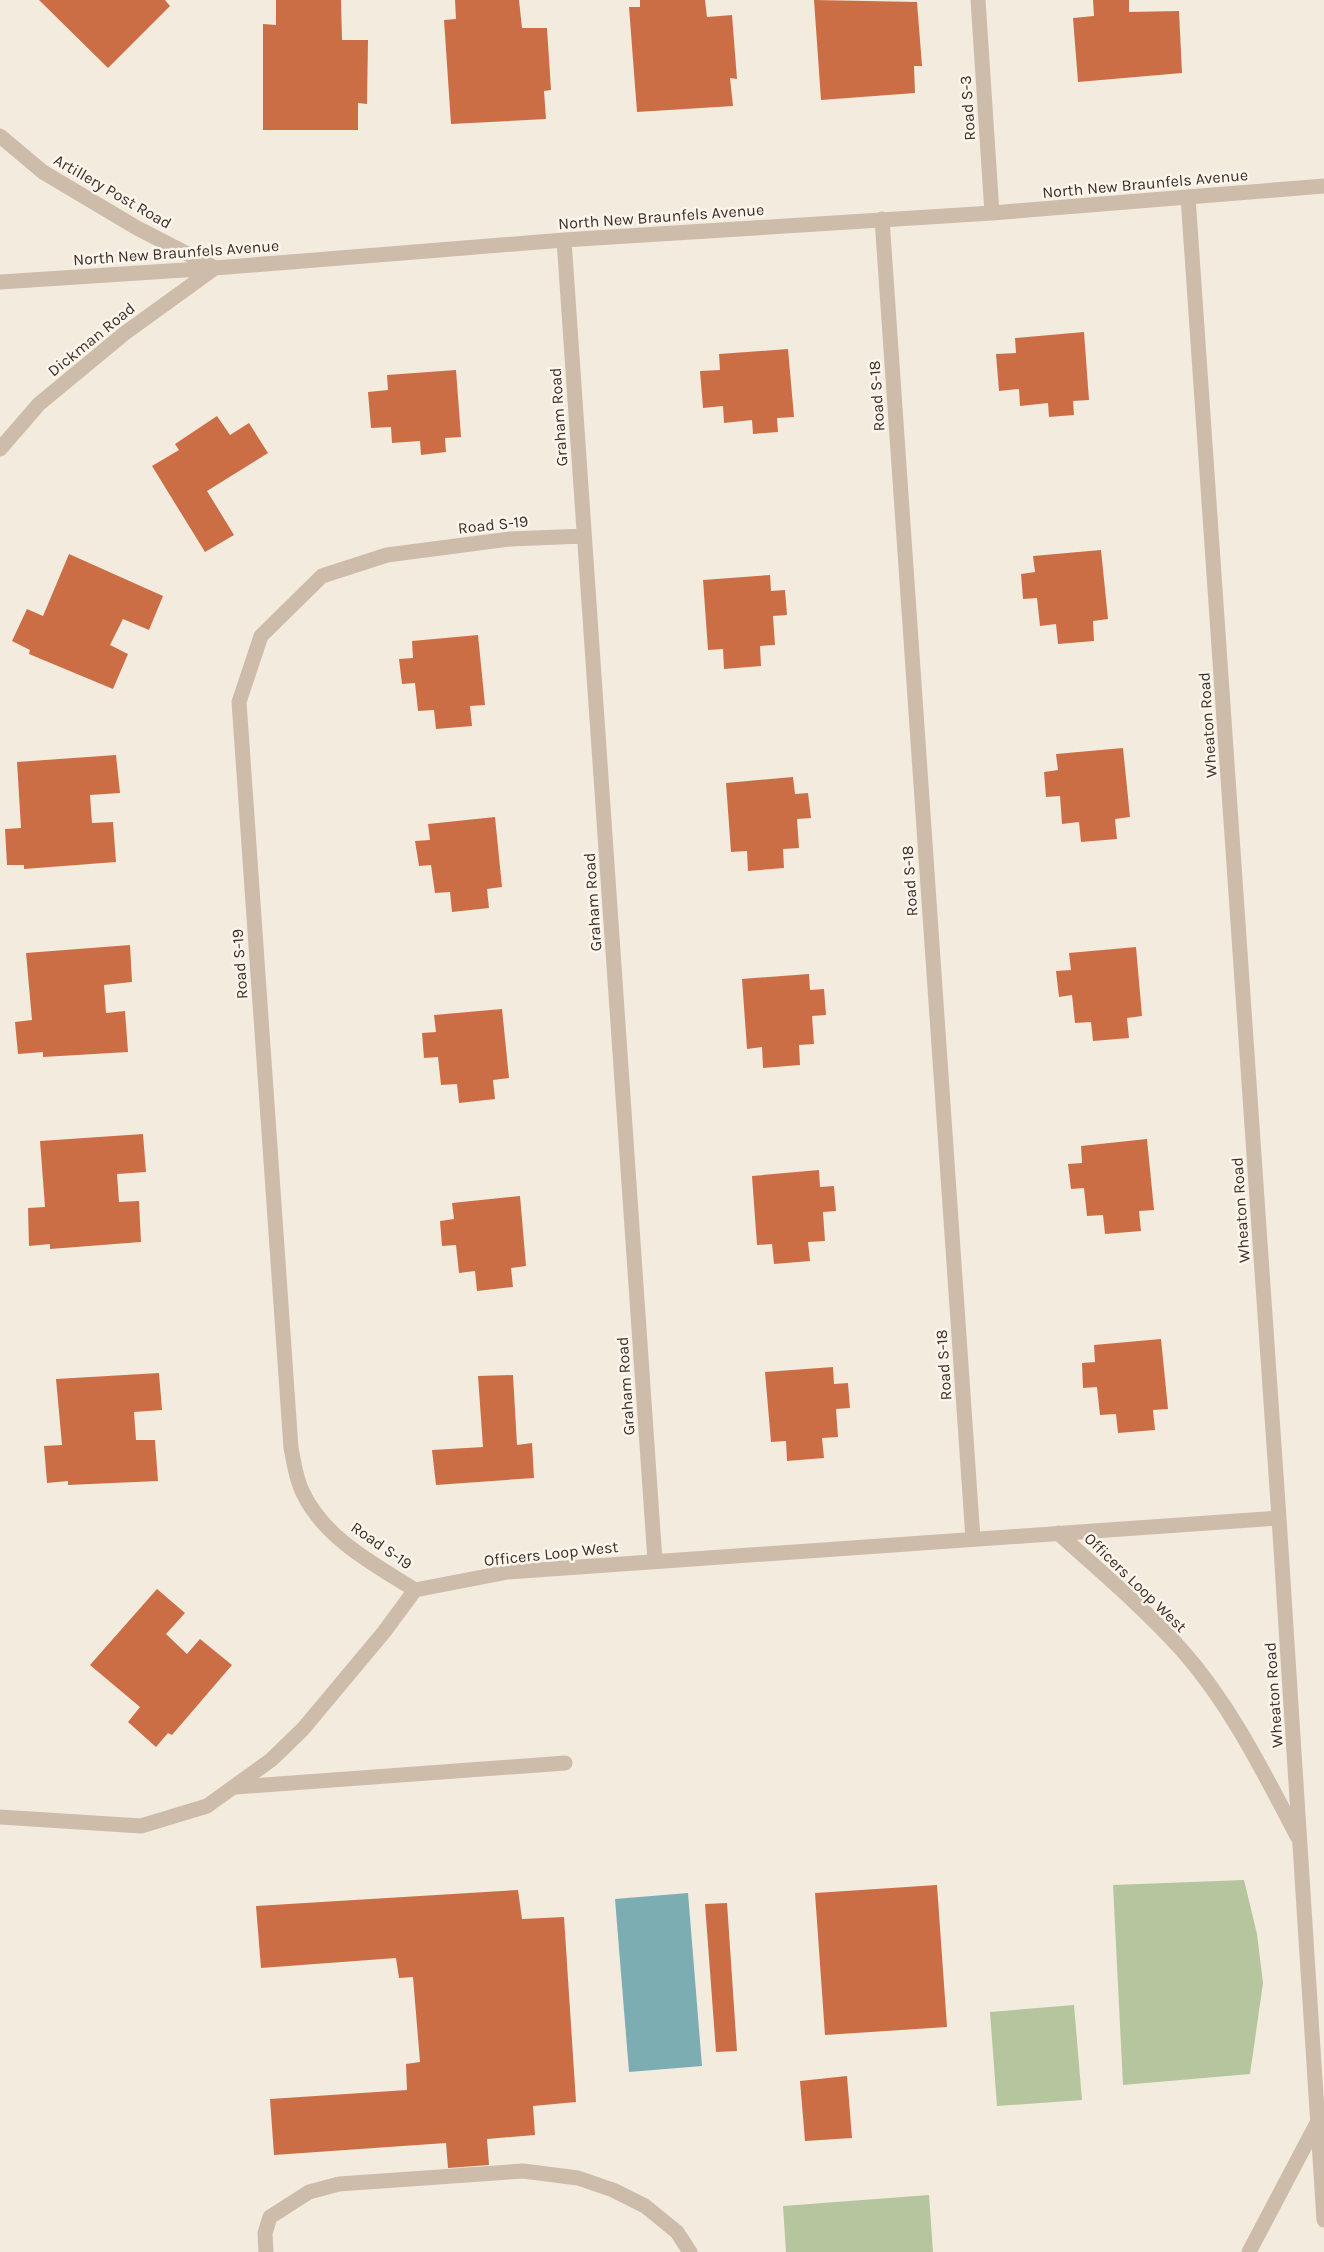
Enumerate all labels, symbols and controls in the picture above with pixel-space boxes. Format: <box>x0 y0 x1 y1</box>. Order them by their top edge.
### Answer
street label: Road S-3 <box>956 75 979 141</box>
street label: Artillery Post Road <box>51 150 175 233</box>
street label: North New Braunfels Avenue <box>1041 165 1249 202</box>
street label: North New Braunfels Avenue <box>557 200 765 233</box>
street label: North New Braunfels Avenue <box>72 236 280 269</box>
street label: Dickman Road <box>44 298 139 380</box>
street label: Road S-18 <box>865 360 888 432</box>
street label: Graham Road <box>546 367 571 467</box>
street label: Road S-19 <box>457 511 529 538</box>
street label: Wheaton Road <box>1194 671 1221 779</box>
street label: Road S-18 <box>898 845 921 917</box>
street label: Graham Road <box>580 852 605 952</box>
street label: Road S-19 <box>228 928 251 1000</box>
street label: Wheaton Road <box>1227 1156 1254 1264</box>
street label: Road S-18 <box>932 1329 955 1401</box>
street label: Graham Road <box>613 1336 638 1436</box>
street label: Road S-19 <box>347 1517 416 1573</box>
street label: Officers Loop West <box>1080 1529 1191 1636</box>
street label: Officers Loop West <box>483 1537 619 1570</box>
street label: Wheaton Road <box>1260 1641 1287 1749</box>

